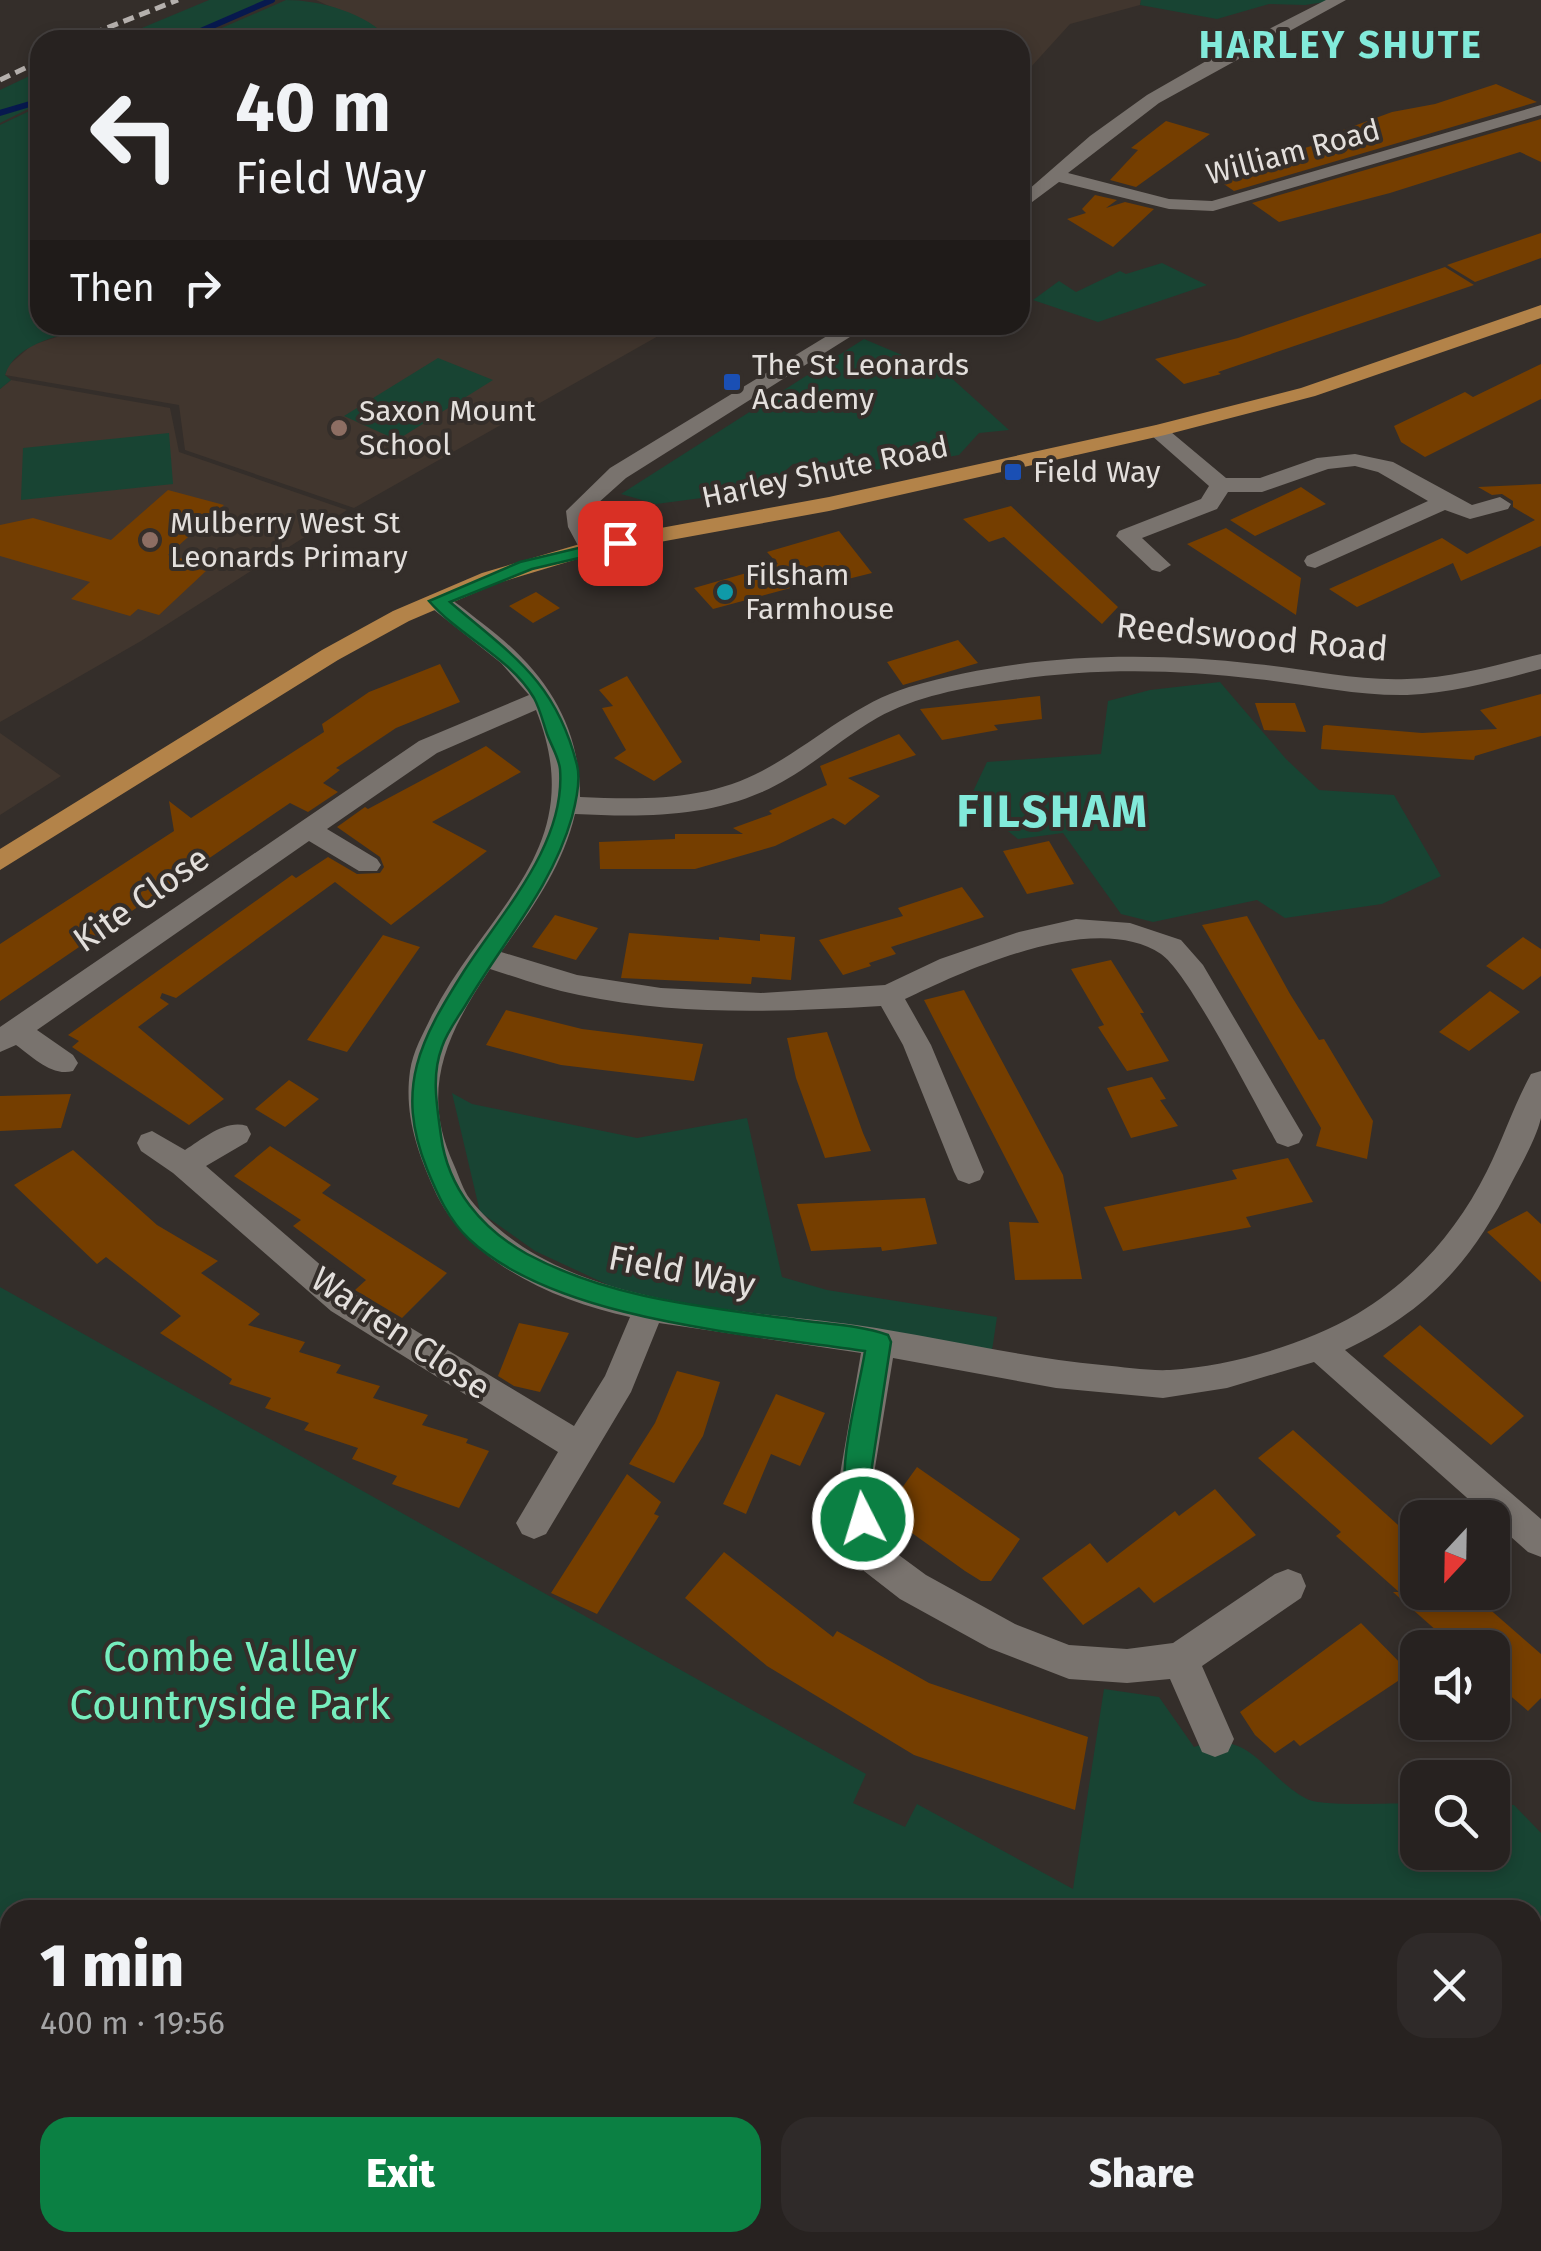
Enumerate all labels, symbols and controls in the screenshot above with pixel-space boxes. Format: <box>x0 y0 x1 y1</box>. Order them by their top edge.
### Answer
district label: HARLEY SHUTE <box>1199 22 1483 68</box>
text: 40 m <box>235 66 391 150</box>
icon: left <box>70 70 200 200</box>
street label: William Road <box>1202 112 1384 192</box>
text: Field Way <box>235 151 426 205</box>
icon: right <box>175 260 230 315</box>
text: Then <box>70 265 155 311</box>
place label: The St Leonards Academy <box>752 347 969 417</box>
marker: The St Leonards Academy <box>721 371 743 393</box>
place label: Saxon Mount School <box>359 393 536 463</box>
marker: Saxon Mount School <box>328 417 350 439</box>
street label: Harley Shute Road <box>698 428 952 516</box>
place label: Field Way <box>1033 454 1161 490</box>
marker: Field Way <box>1002 461 1024 483</box>
pin <box>578 501 663 586</box>
place label: Mulberry West St Leonards Primary <box>170 505 408 575</box>
icon: arrive <box>593 516 648 571</box>
marker: Mulberry West St Leonards Primary <box>139 529 161 551</box>
place label: Filsham Farmhouse <box>745 557 894 627</box>
marker: Filsham Farmhouse <box>714 581 736 603</box>
street label: Reedswood Road <box>1114 604 1390 670</box>
district label: FILSHAM <box>957 785 1149 839</box>
street label: Kite Close <box>65 837 217 961</box>
street label: Field Way <box>605 1236 759 1306</box>
street label: Warren Close <box>303 1258 499 1408</box>
position arrow <box>811 1467 915 1571</box>
north arrow <box>1400 1500 1510 1610</box>
map controls <box>1400 1500 1510 1870</box>
button: sound <box>1400 1630 1510 1740</box>
park label: Combe Valley Countryside Park <box>69 1632 391 1730</box>
button: search <box>1400 1760 1510 1870</box>
text: 1 min <box>40 1930 184 2002</box>
button: close <box>1397 1933 1502 2038</box>
text: 400 m · 19:56 <box>40 2004 225 2042</box>
button: Exit <box>40 2117 761 2232</box>
button: Share <box>781 2117 1502 2232</box>

